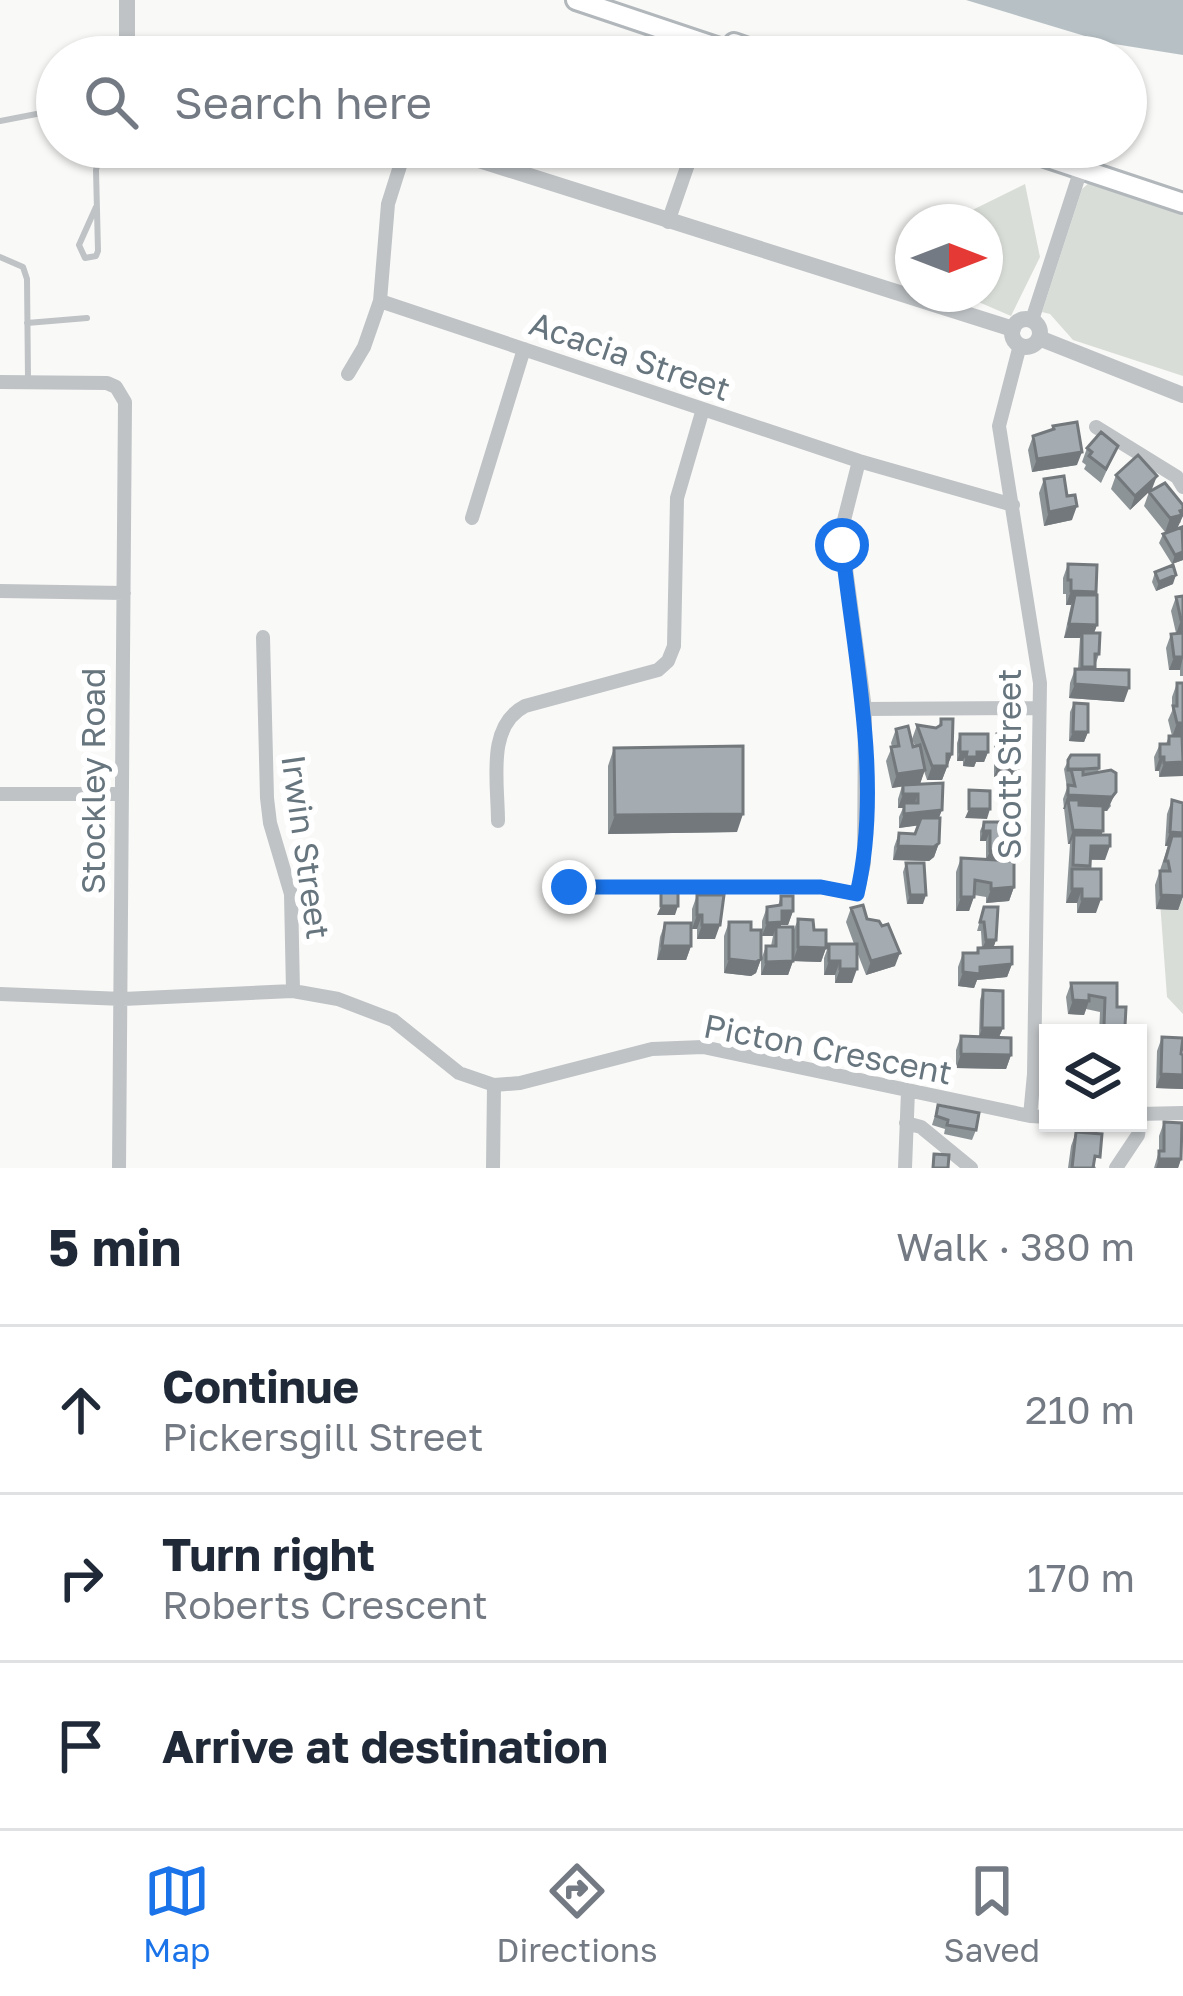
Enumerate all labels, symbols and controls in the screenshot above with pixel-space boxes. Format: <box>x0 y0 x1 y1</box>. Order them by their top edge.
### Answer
search box <box>36 36 1147 168</box>
icon: search <box>78 69 144 135</box>
text: Search here <box>174 75 432 129</box>
north arrow <box>895 204 1003 312</box>
street label: Acacia Street <box>525 303 736 408</box>
route start <box>815 518 869 572</box>
street label: Stockley Road <box>73 668 112 894</box>
street label: Scott Street <box>989 669 1028 859</box>
street label: Irwin Street <box>274 752 339 942</box>
route end <box>542 860 596 914</box>
street label: Picton Crescent <box>701 1005 955 1092</box>
map controls <box>1039 1024 1147 1132</box>
button: layers <box>1039 1024 1147 1132</box>
text: 5 min <box>48 1216 181 1277</box>
text: Walk · 380 m <box>896 1223 1135 1270</box>
text: Continue <box>162 1359 359 1413</box>
icon: ahead <box>48 1377 114 1443</box>
text: 210 m <box>1025 1386 1135 1433</box>
text: Pickersgill Street <box>162 1413 484 1460</box>
text: Turn right <box>162 1527 375 1581</box>
icon: right <box>48 1545 114 1611</box>
text: 170 m <box>1027 1554 1135 1601</box>
text: Roberts Crescent <box>162 1581 488 1628</box>
icon: arrive <box>48 1713 114 1779</box>
text: Arrive at destination <box>162 1719 608 1773</box>
tab: Map <box>143 1858 210 1969</box>
tab: Directions <box>496 1858 658 1969</box>
tab: Saved <box>944 1858 1040 1969</box>

